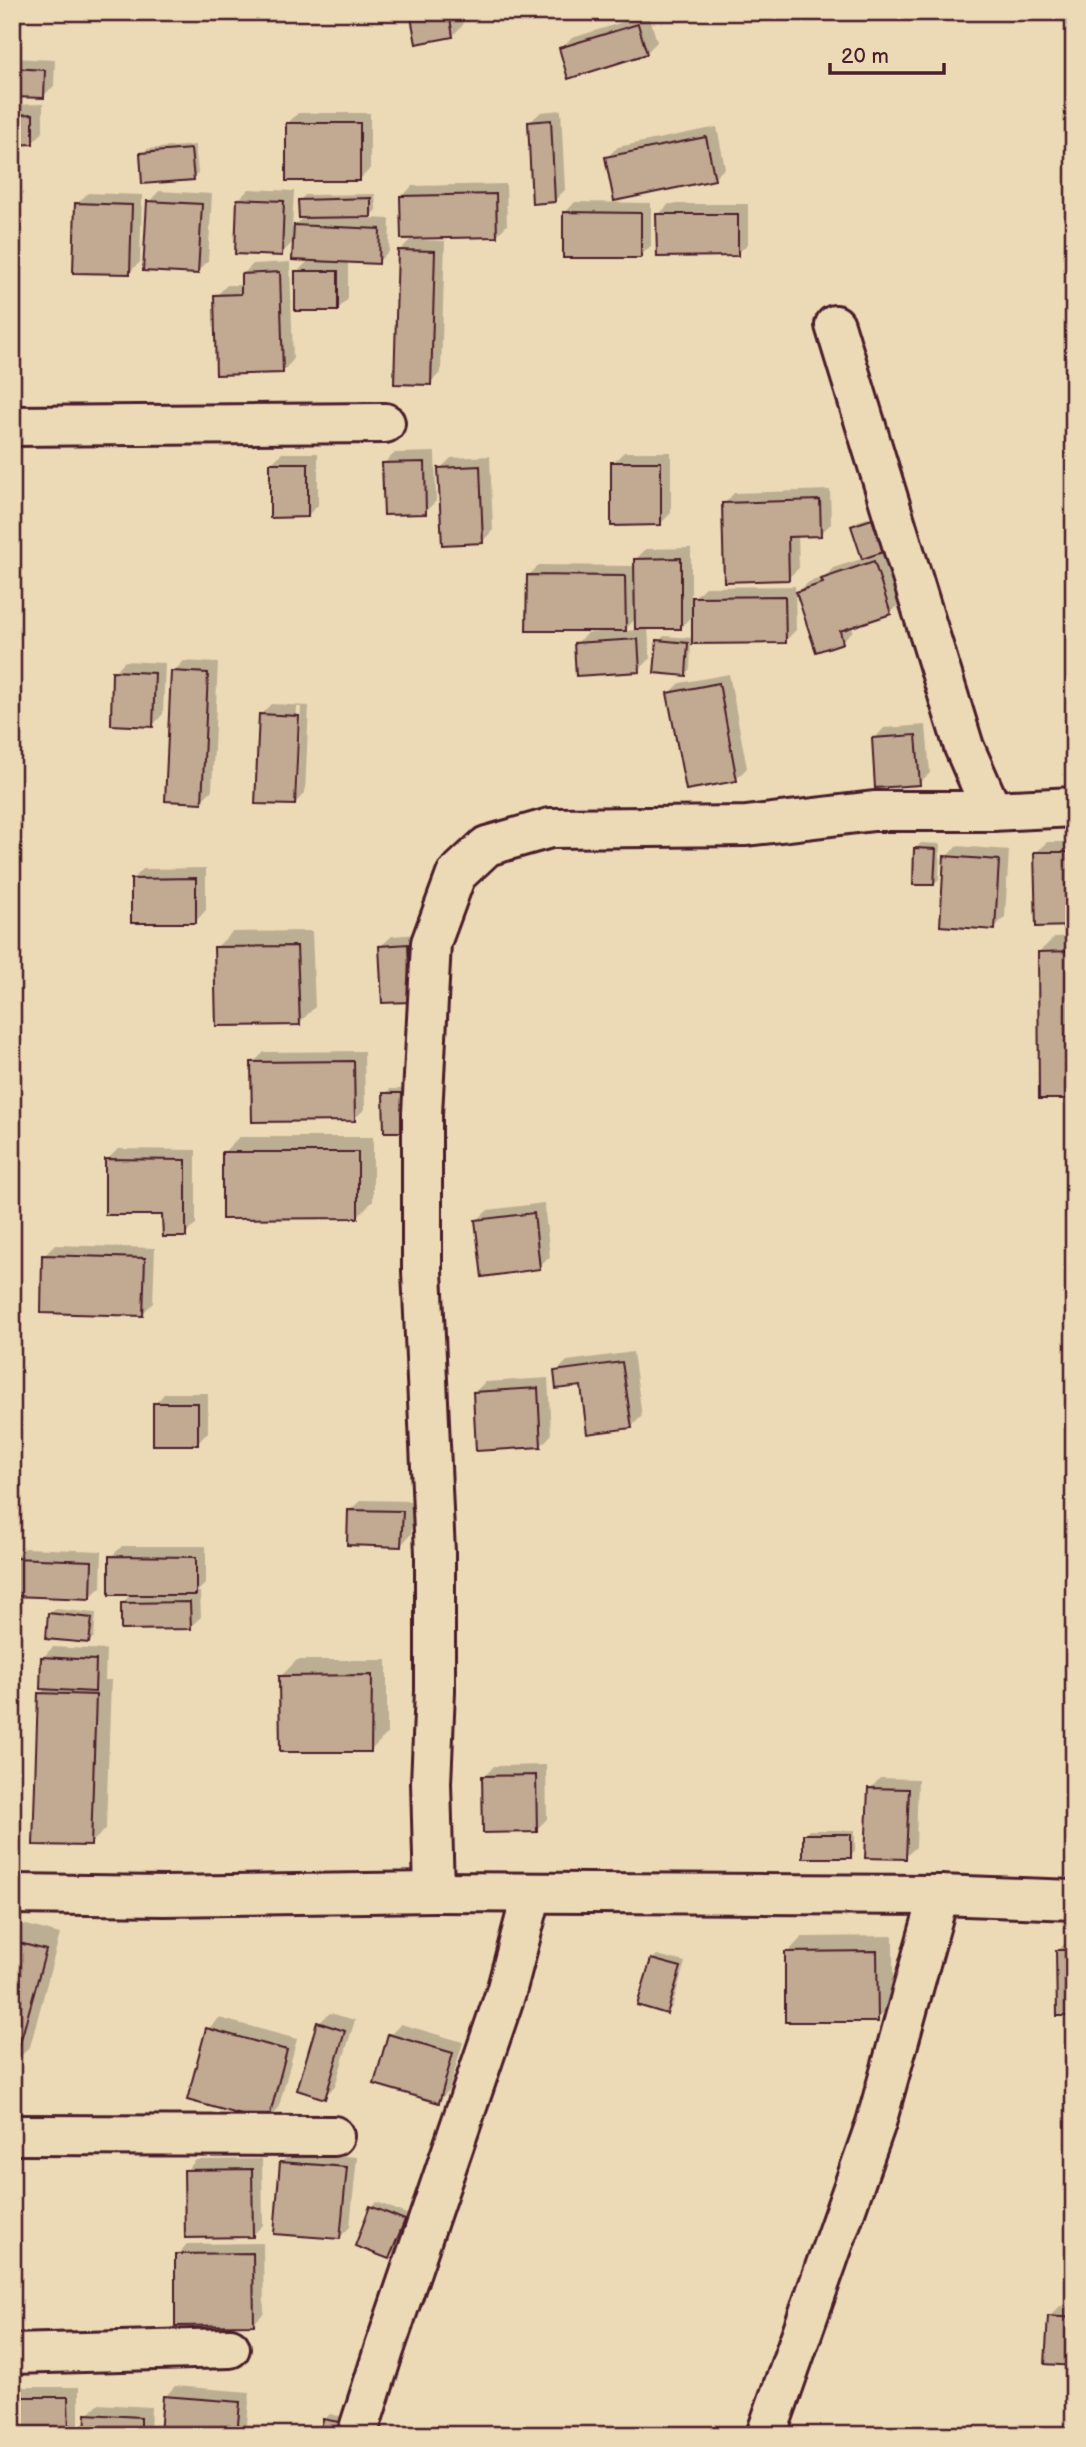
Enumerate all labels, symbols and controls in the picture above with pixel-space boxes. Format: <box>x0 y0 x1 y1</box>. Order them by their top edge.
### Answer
scale bar <box>830 32 944 76</box>
text: 20 m <box>841 44 889 69</box>

